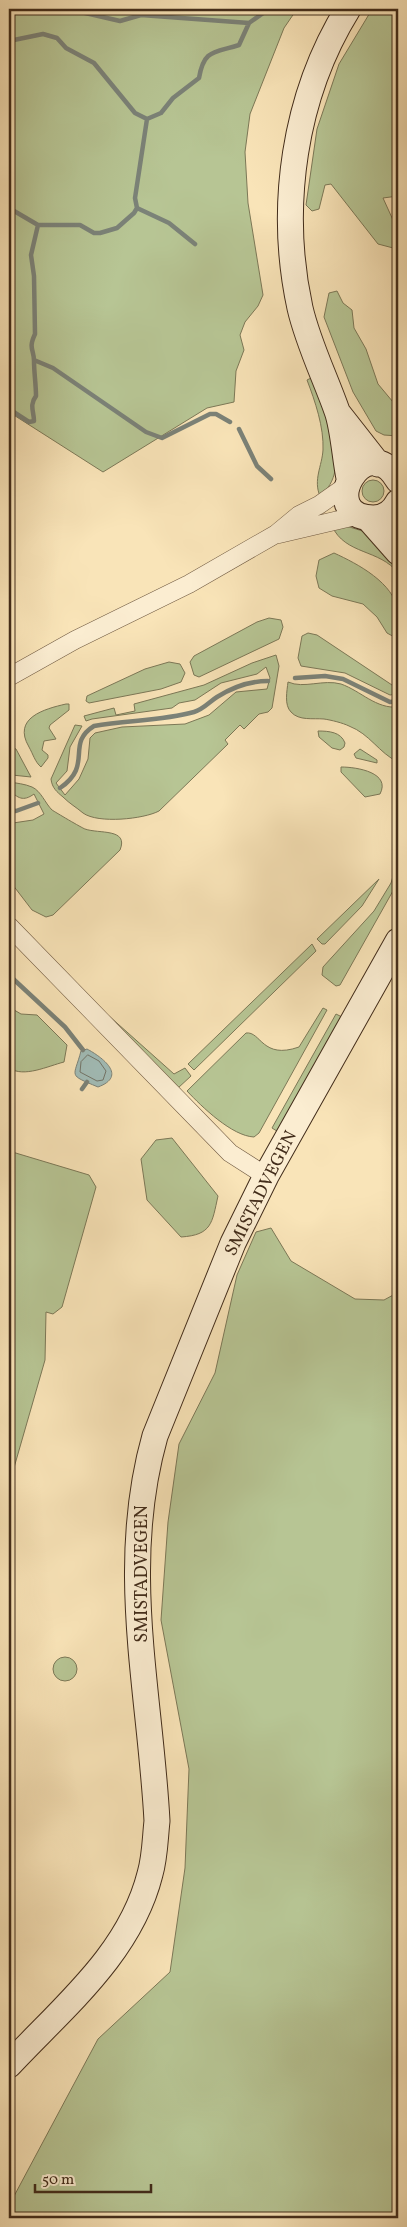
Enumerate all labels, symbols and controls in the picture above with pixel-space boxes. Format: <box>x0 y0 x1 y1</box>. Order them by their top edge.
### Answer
street label: SMISTADVEGEN <box>219 1127 304 1261</box>
street label: SMISTADVEGEN <box>130 1505 155 1643</box>
scale bar <box>35 2162 151 2194</box>
text: 50 m <box>42 2170 74 2191</box>

